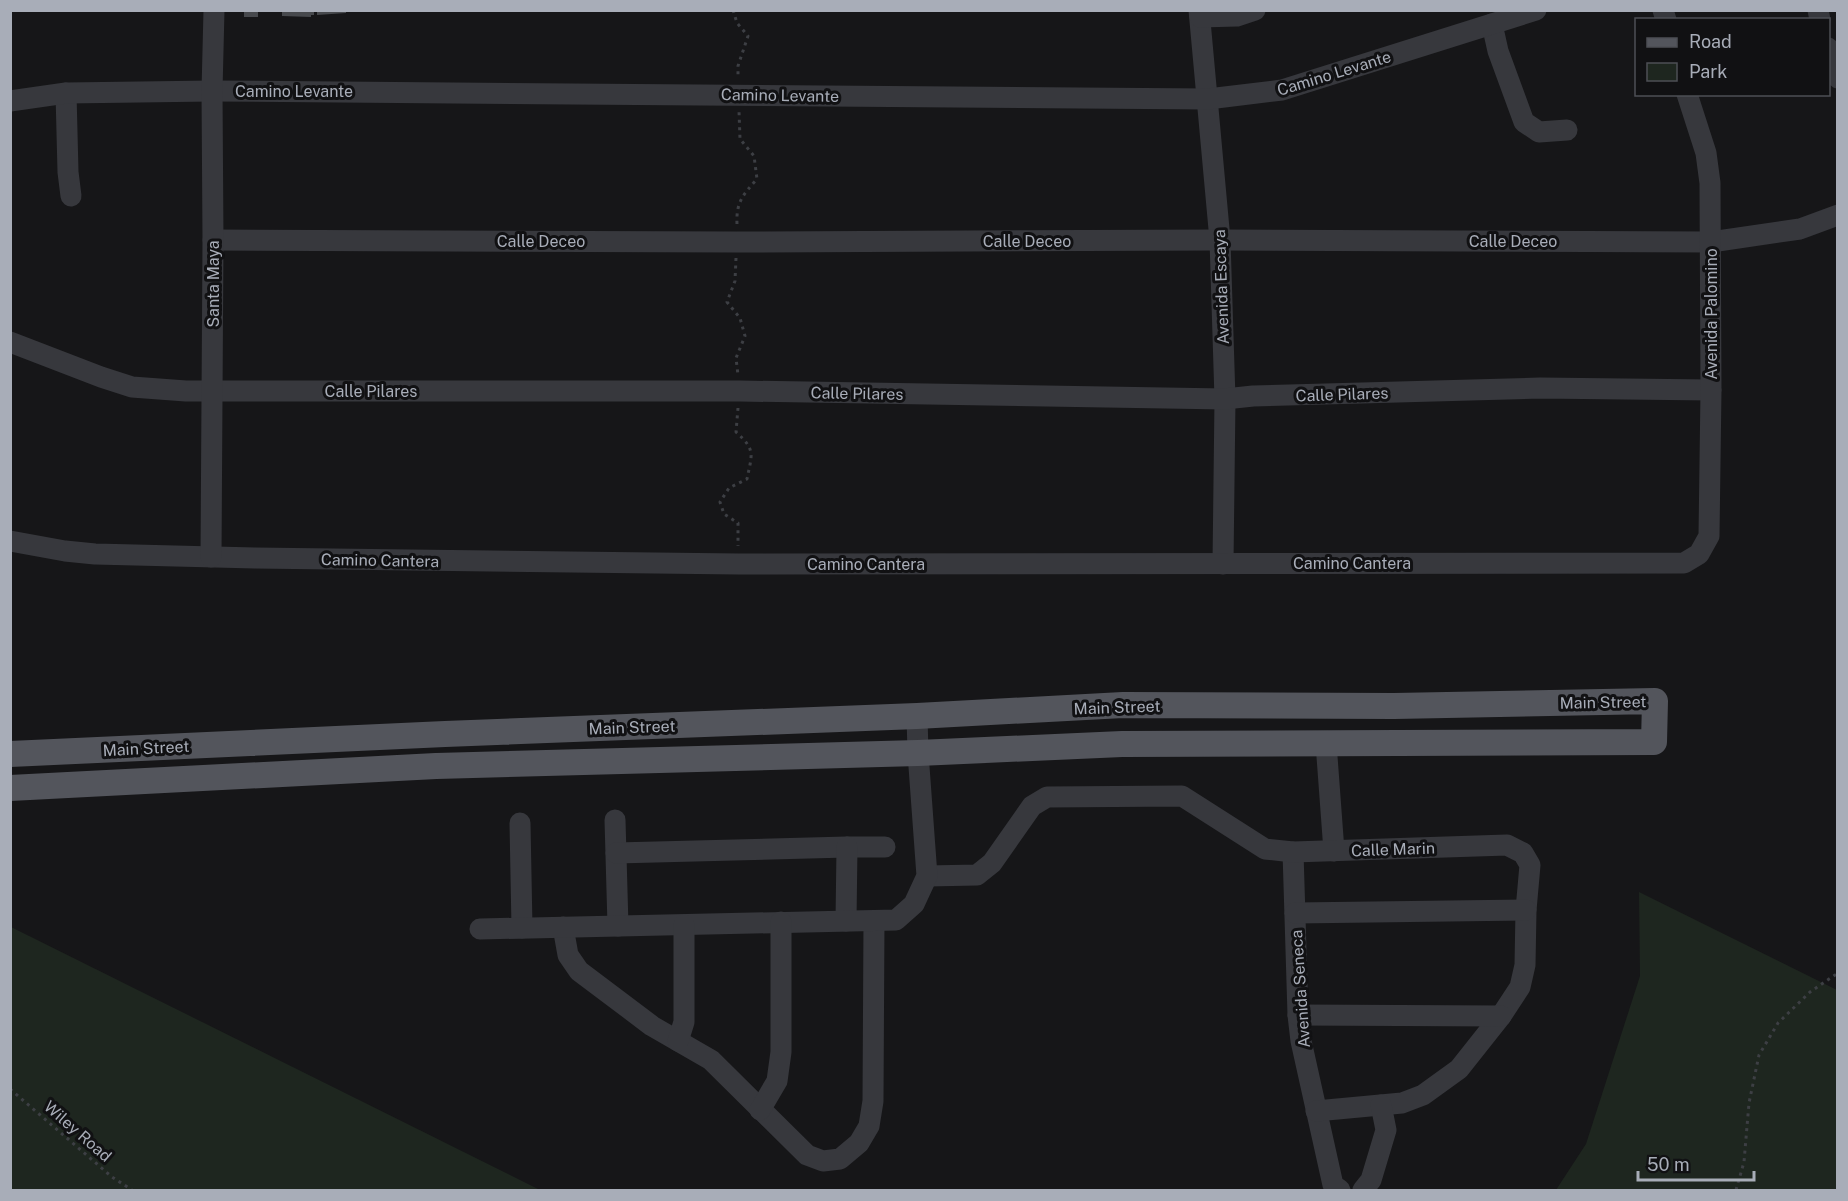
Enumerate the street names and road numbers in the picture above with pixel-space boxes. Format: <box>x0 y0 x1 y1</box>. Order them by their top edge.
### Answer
street label: Camino Levante <box>1275 47 1393 100</box>
street label: Camino Levante <box>235 82 353 101</box>
street label: Camino Levante <box>721 85 839 106</box>
street label: Avenida Escaya <box>1210 229 1233 345</box>
street label: Calle Deceo <box>497 232 585 251</box>
street label: Calle Deceo <box>983 232 1071 251</box>
street label: Calle Deceo <box>1469 232 1557 251</box>
street label: Santa Maya <box>204 240 223 328</box>
street label: Avenida Palomino <box>1702 248 1721 380</box>
street label: Calle Pilares <box>325 382 417 401</box>
street label: Calle Pilares <box>810 383 904 404</box>
street label: Calle Pilares <box>1295 383 1389 406</box>
street label: Camino Cantera <box>321 550 439 571</box>
street label: Camino Cantera <box>1293 554 1411 573</box>
street label: Camino Cantera <box>807 555 925 574</box>
street label: Main Street <box>1559 692 1647 713</box>
street label: Main Street <box>1073 696 1161 719</box>
street label: Main Street <box>588 716 676 739</box>
street label: Main Street <box>102 737 190 760</box>
street label: Calle Marin <box>1351 839 1435 860</box>
street label: Avenida Seneca <box>1287 929 1314 1049</box>
street label: Wiley Road <box>40 1097 115 1166</box>

